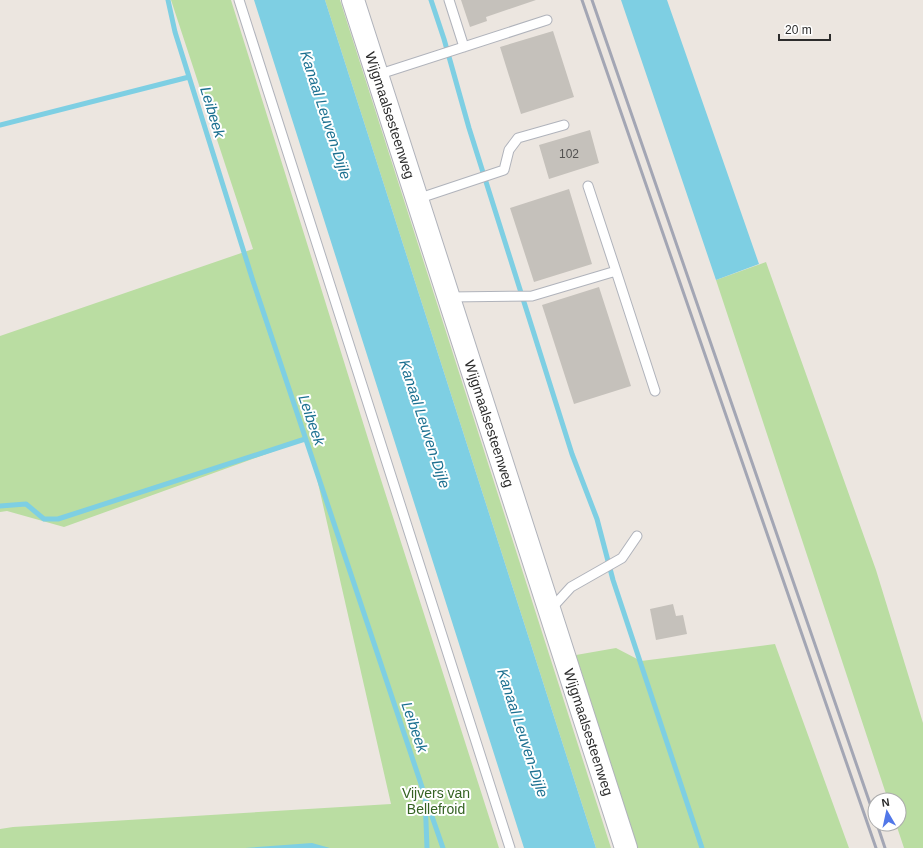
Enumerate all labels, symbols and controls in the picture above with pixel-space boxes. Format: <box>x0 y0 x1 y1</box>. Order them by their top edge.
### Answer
scale bar <box>779 16 830 42</box>
text: 20 m <box>785 23 812 37</box>
water label: Kanaal Leuven-Dijle <box>297 49 355 181</box>
street label: Wijgmaalsesteenweg <box>362 50 418 181</box>
water label: Leibeek <box>197 84 229 141</box>
house number: 102 <box>559 147 579 161</box>
water label: Kanaal Leuven-Dijle <box>396 358 454 490</box>
street label: Wijgmaalsesteenweg <box>461 358 517 489</box>
water label: Leibeek <box>295 392 329 449</box>
water label: Kanaal Leuven-Dijle <box>494 667 552 799</box>
street label: Wijgmaalsesteenweg <box>561 667 617 797</box>
water label: Leibeek <box>398 699 432 756</box>
park label: Vijvers van Bellefroid <box>402 785 470 817</box>
north arrow <box>867 792 907 832</box>
text: N <box>881 796 890 809</box>

